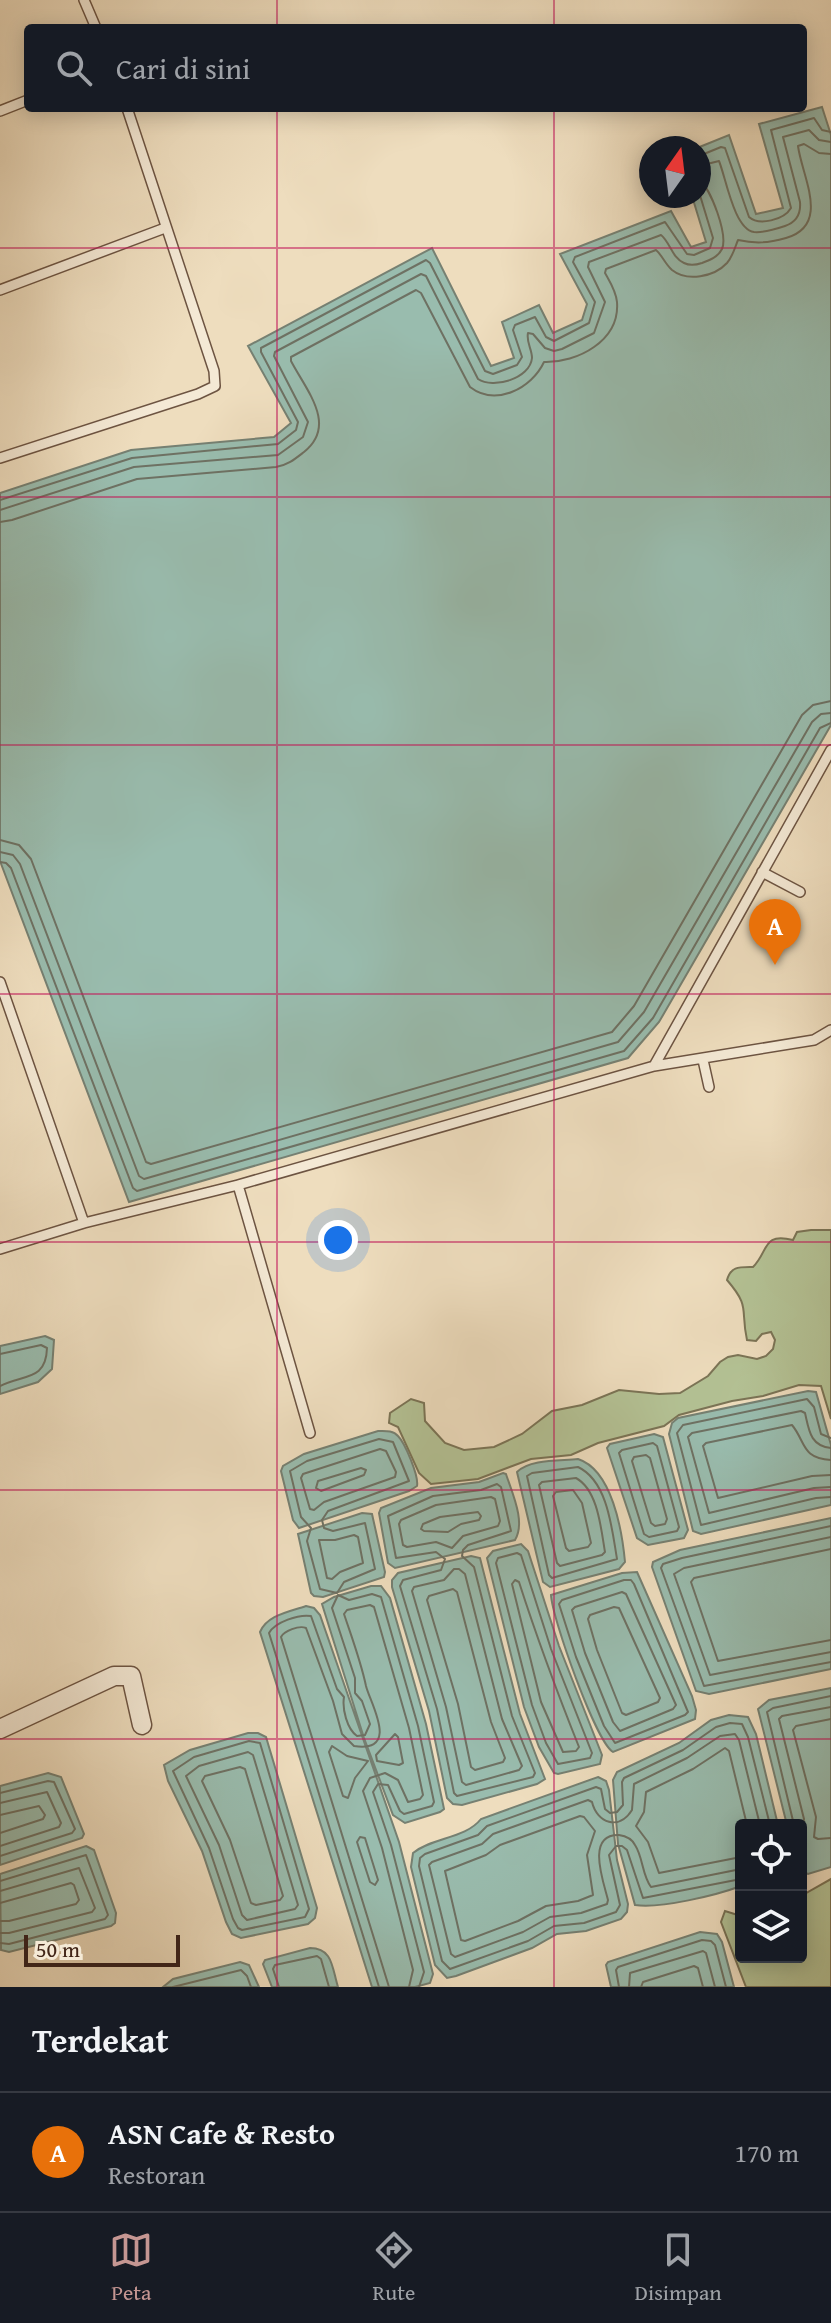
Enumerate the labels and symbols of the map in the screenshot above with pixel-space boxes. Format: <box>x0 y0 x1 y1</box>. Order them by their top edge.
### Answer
north arrow <box>639 136 711 208</box>
pin: A <box>749 899 801 965</box>
your location <box>318 1220 358 1260</box>
scale bar <box>24 1931 180 1967</box>

